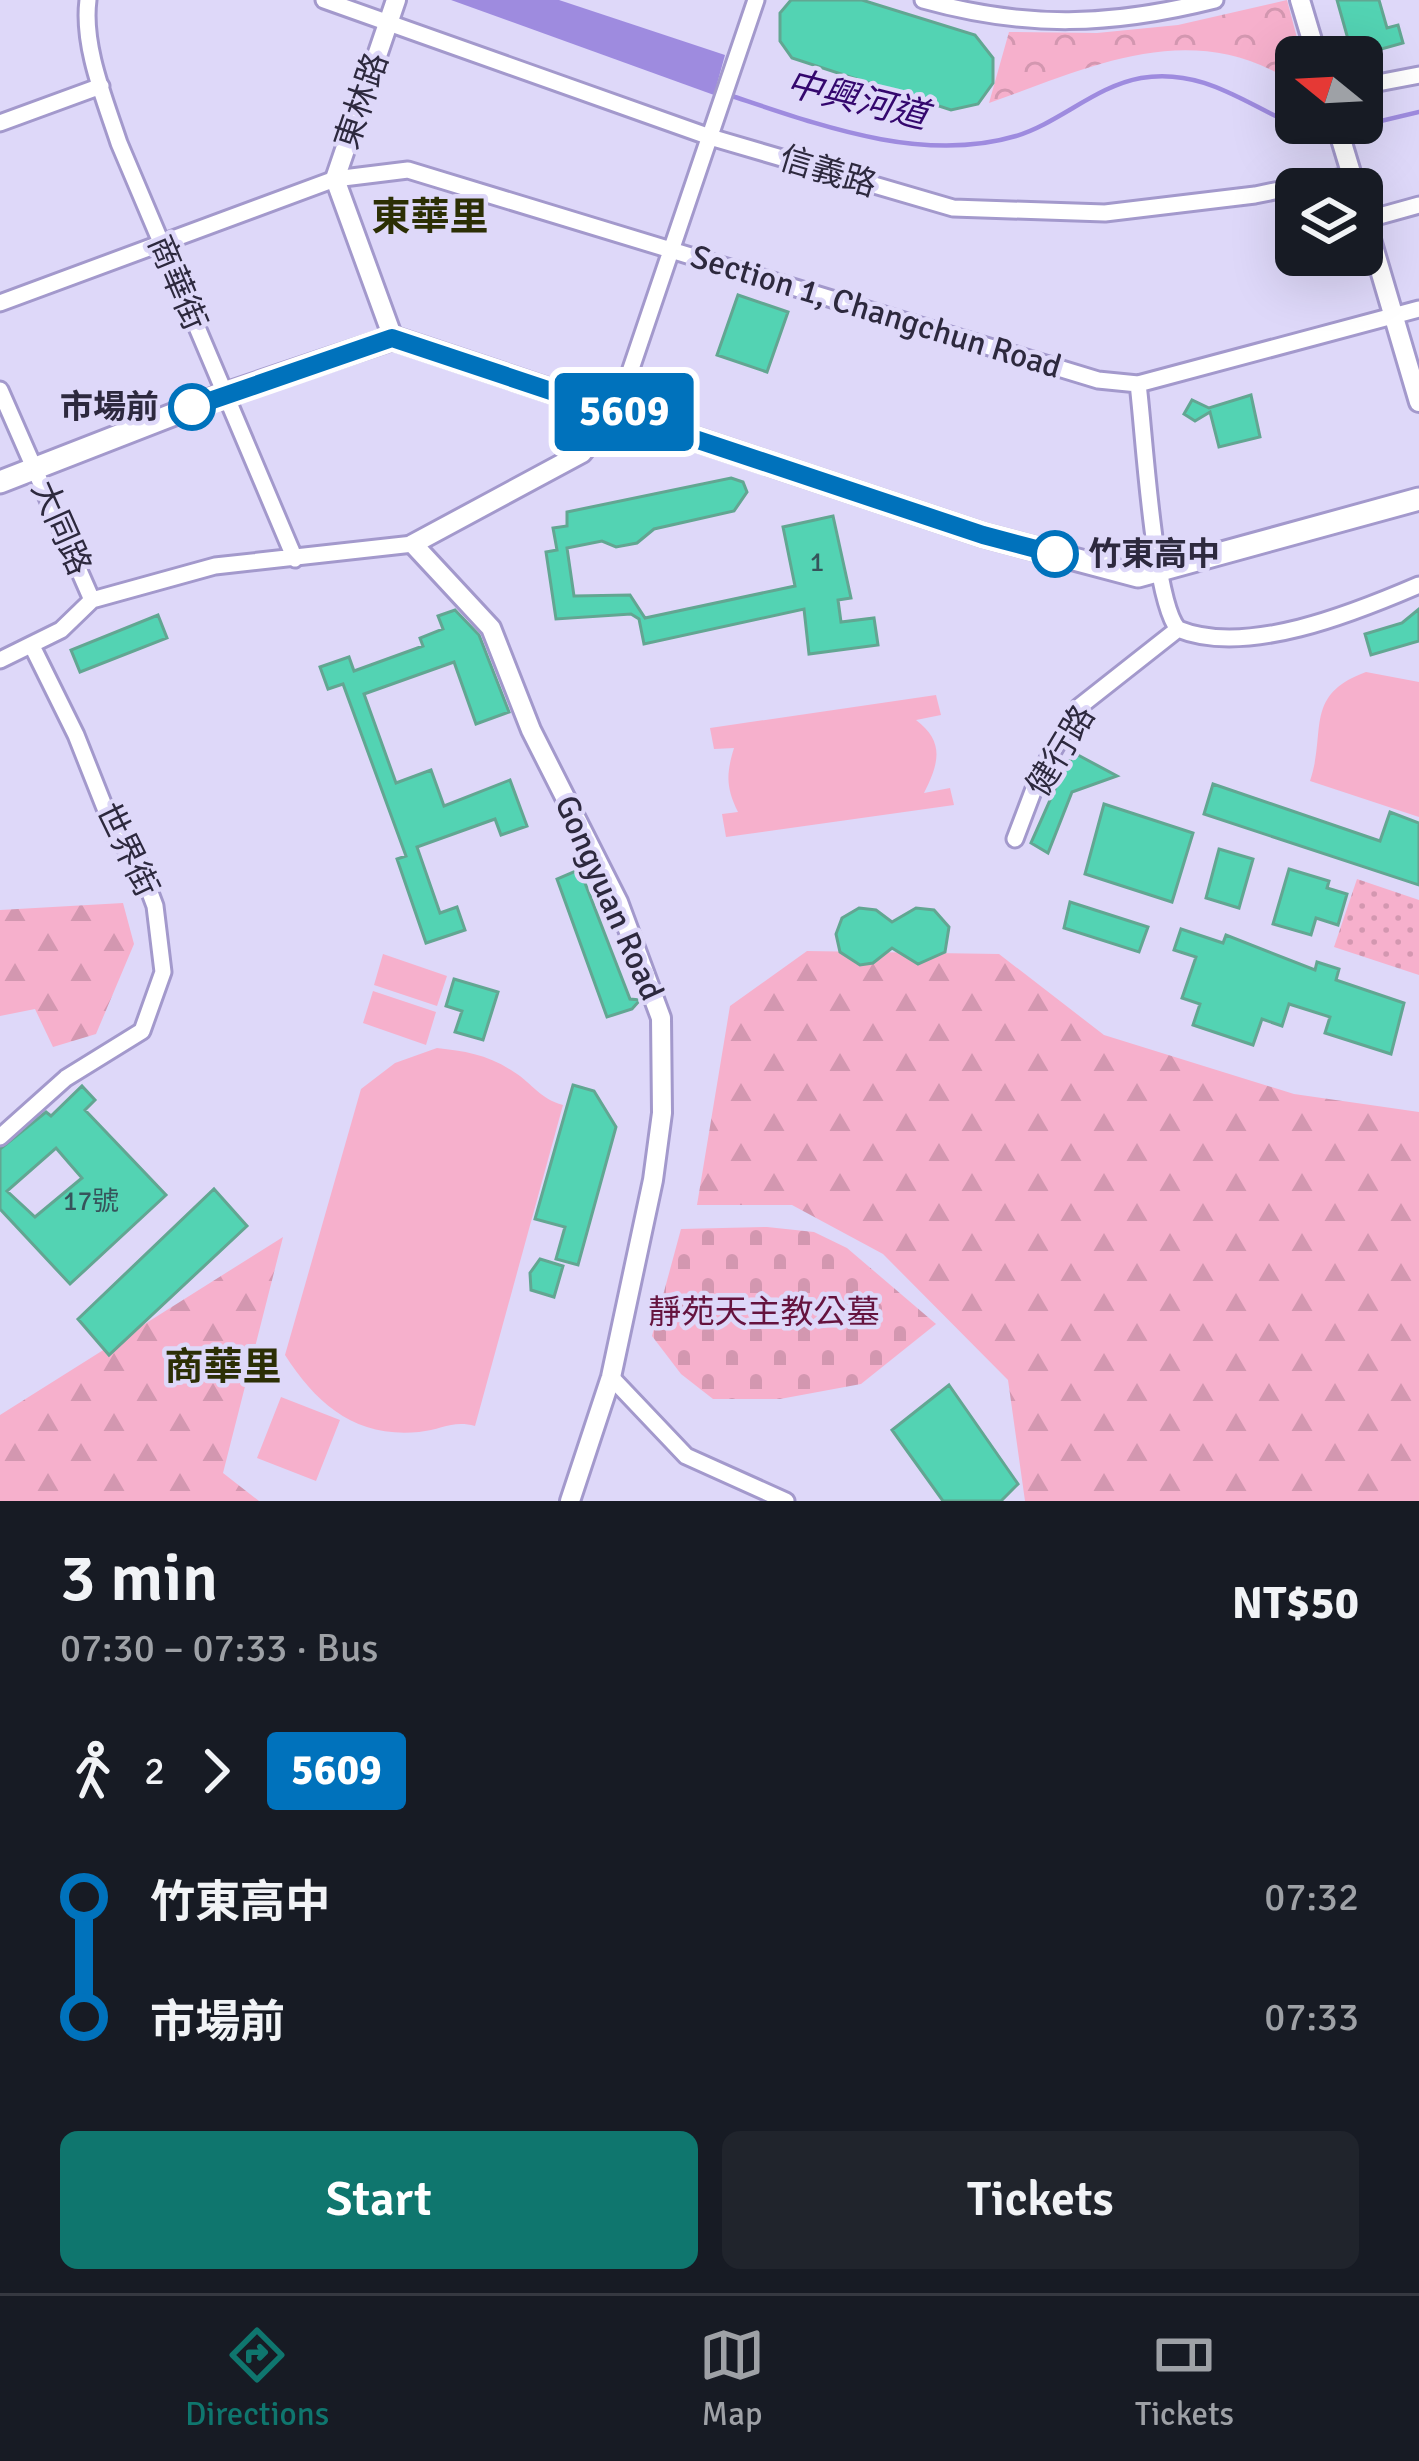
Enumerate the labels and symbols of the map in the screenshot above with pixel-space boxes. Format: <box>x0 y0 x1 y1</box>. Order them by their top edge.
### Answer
north arrow <box>1275 36 1383 144</box>
street label: 東林路 <box>327 48 397 154</box>
water label: 中興河道 <box>782 61 937 140</box>
street label: 信義路 <box>775 138 881 206</box>
district label: 東華里 <box>371 193 489 241</box>
street label: 商華街 <box>139 229 215 337</box>
street label: Section 1, Changchun Road <box>686 236 1066 388</box>
line badge: 5609 <box>540 373 708 451</box>
marker: 市場前 <box>170 385 214 429</box>
place label: 市場前 <box>60 387 159 428</box>
street label: 大同路 <box>22 474 100 582</box>
marker: 竹東高中 <box>1033 532 1077 576</box>
place label: 竹東高中 <box>1088 534 1220 575</box>
house number: 1 <box>810 546 824 579</box>
street label: 健行路 <box>1018 698 1104 804</box>
street label: Gongyuan Road <box>546 789 672 1007</box>
street label: 世界街 <box>87 797 167 903</box>
house number: 17號 <box>63 1185 119 1218</box>
park label: 靜苑天主教公墓 <box>649 1292 880 1333</box>
district label: 商華里 <box>164 1343 282 1391</box>

